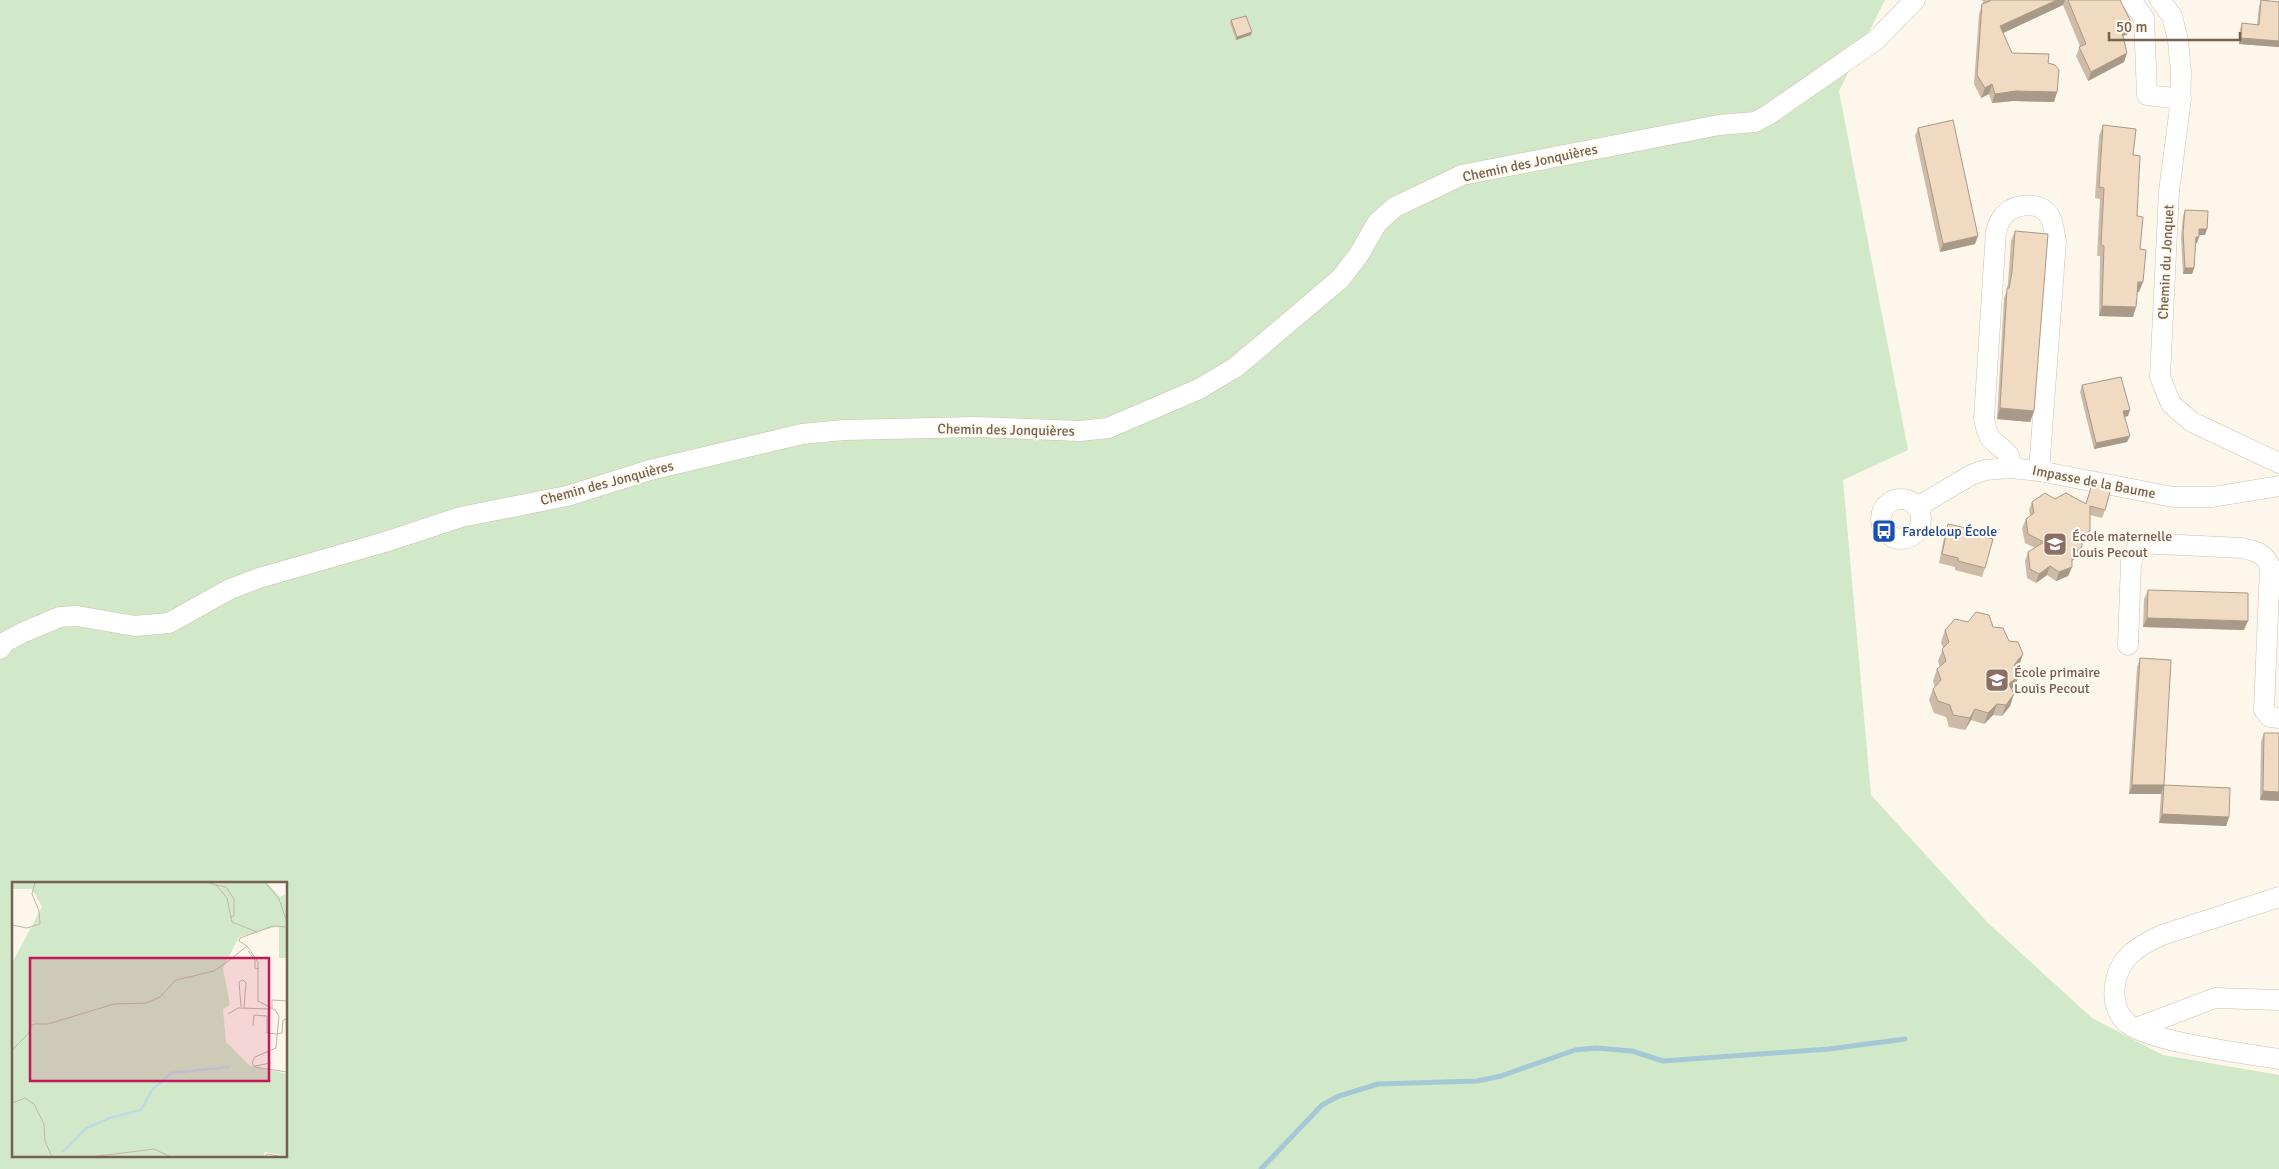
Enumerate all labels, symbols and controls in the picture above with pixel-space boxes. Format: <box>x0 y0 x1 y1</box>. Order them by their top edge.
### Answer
scale bar <box>2109 10 2240 42</box>
text: 50 m <box>2116 18 2147 36</box>
street label: Chemin des Jonquières <box>1461 140 1599 186</box>
street label: Chemin du Jonquet <box>2155 204 2178 320</box>
street label: Chemin des Jonquières <box>937 420 1075 440</box>
street label: Chemin des Jonquières <box>538 457 676 509</box>
street label: Impasse de la Baume <box>2031 462 2157 502</box>
bus stop icon: Fardeloup École <box>1871 518 1897 544</box>
place label: Fardeloup École <box>1902 523 1997 540</box>
place label: École maternelle Louis Pecout <box>2072 528 2172 561</box>
school or university icon: École maternelle Louis Pecout <box>2042 531 2068 557</box>
place label: École primaire Louis Pecout <box>2014 664 2100 697</box>
school or university icon: École primaire Louis Pecout <box>1984 667 2010 693</box>
inset map <box>12 882 288 1156</box>

